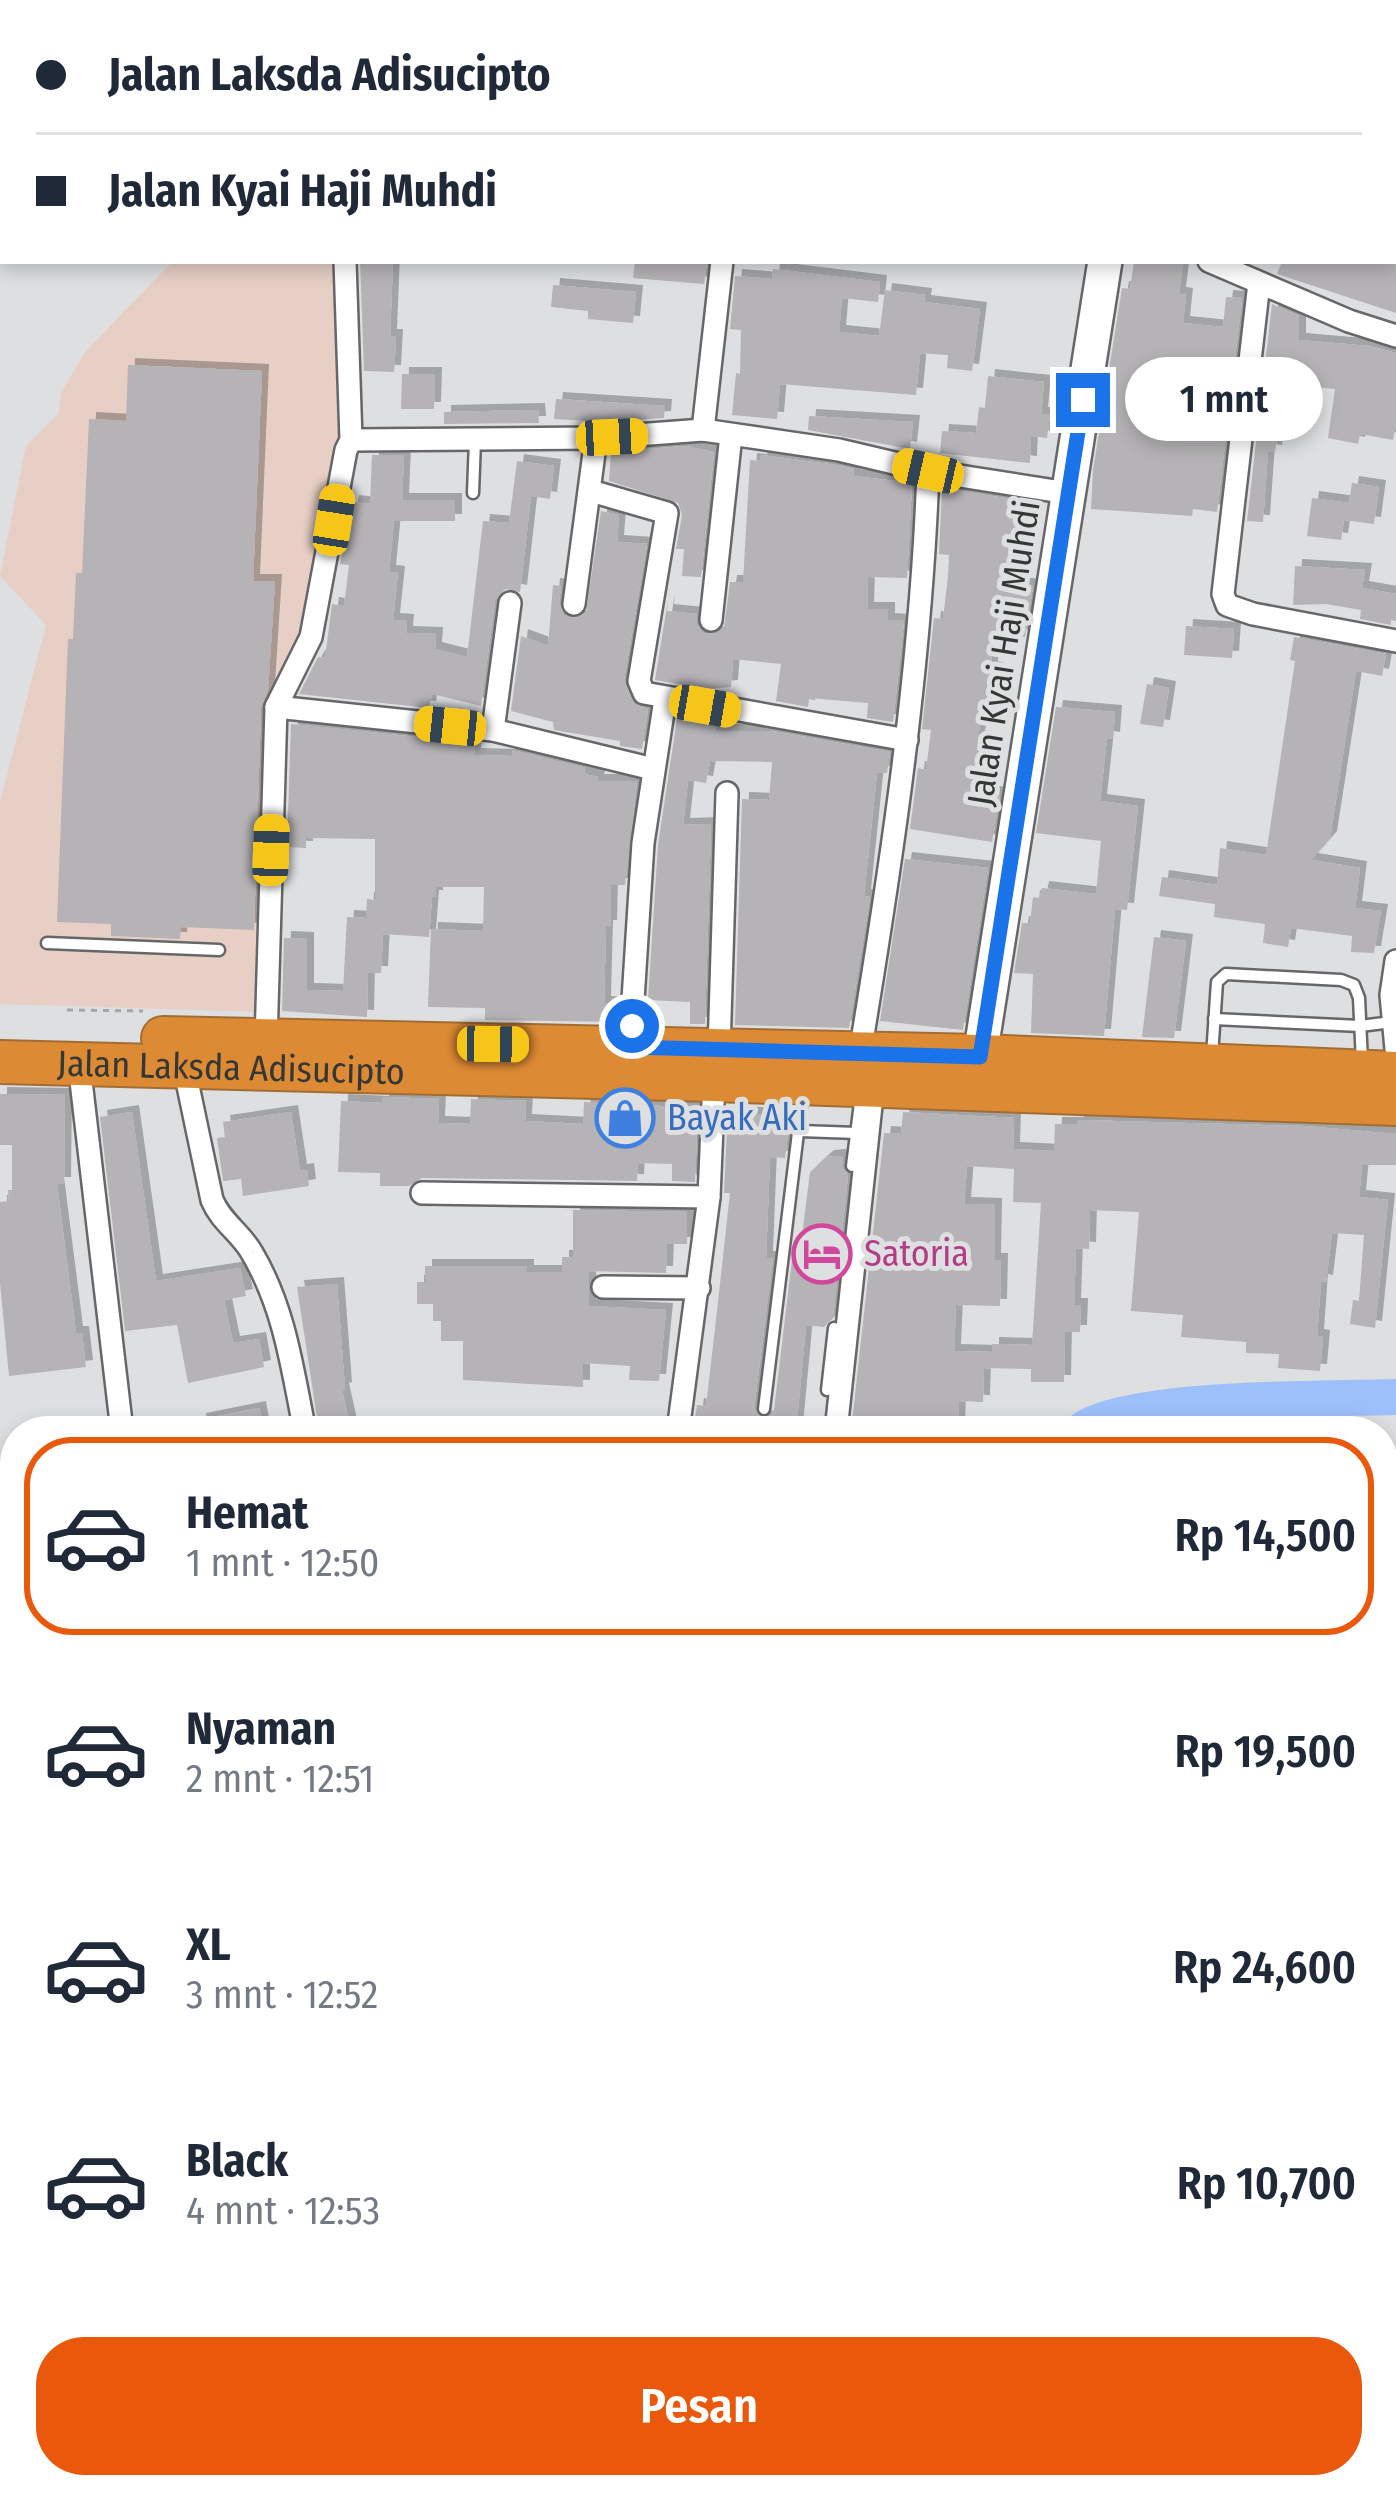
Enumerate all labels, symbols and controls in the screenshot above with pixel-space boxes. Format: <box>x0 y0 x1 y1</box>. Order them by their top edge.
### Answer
text: Jalan Laksda Adisucipto <box>108 48 551 102</box>
text: Jalan Kyai Haji Muhdi <box>108 164 497 218</box>
callout: 1 mnt <box>1125 358 1323 442</box>
route end <box>1056 373 1110 427</box>
text: 1 mnt <box>1180 376 1268 422</box>
car <box>575 417 649 457</box>
car <box>889 445 967 497</box>
car <box>311 482 357 558</box>
street label: Jalan Kyai Haji Muhdi <box>958 497 1050 809</box>
car <box>666 682 744 730</box>
car <box>412 704 488 748</box>
car <box>252 813 290 887</box>
route start <box>605 999 659 1053</box>
car <box>457 1025 529 1063</box>
street label: Jalan Laksda Adisucipto <box>57 1041 405 1094</box>
shop icon: Bayak Aki <box>594 1087 656 1149</box>
place label: Bayak Aki <box>667 1096 807 1140</box>
hotel icon: Satoria <box>791 1223 853 1285</box>
place label: Satoria <box>864 1232 969 1276</box>
icon: car <box>42 1482 150 1590</box>
text: Hemat <box>186 1486 308 1540</box>
text: Rp 14,500 <box>1175 1509 1356 1563</box>
text: 1 mnt · 12:50 <box>186 1540 379 1586</box>
icon: car <box>42 1698 150 1806</box>
text: Nyaman <box>186 1702 336 1756</box>
text: Rp 19,500 <box>1175 1725 1356 1779</box>
text: 2 mnt · 12:51 <box>186 1756 374 1802</box>
icon: car <box>42 1914 150 2022</box>
text: XL <box>186 1918 231 1972</box>
text: Rp 24,600 <box>1173 1941 1356 1995</box>
text: 3 mnt · 12:52 <box>186 1972 378 2018</box>
icon: car <box>42 2130 150 2238</box>
text: Black <box>186 2134 288 2188</box>
text: Rp 10,700 <box>1177 2157 1356 2211</box>
text: 4 mnt · 12:53 <box>186 2188 380 2234</box>
button: Pesan <box>36 2337 1362 2475</box>

